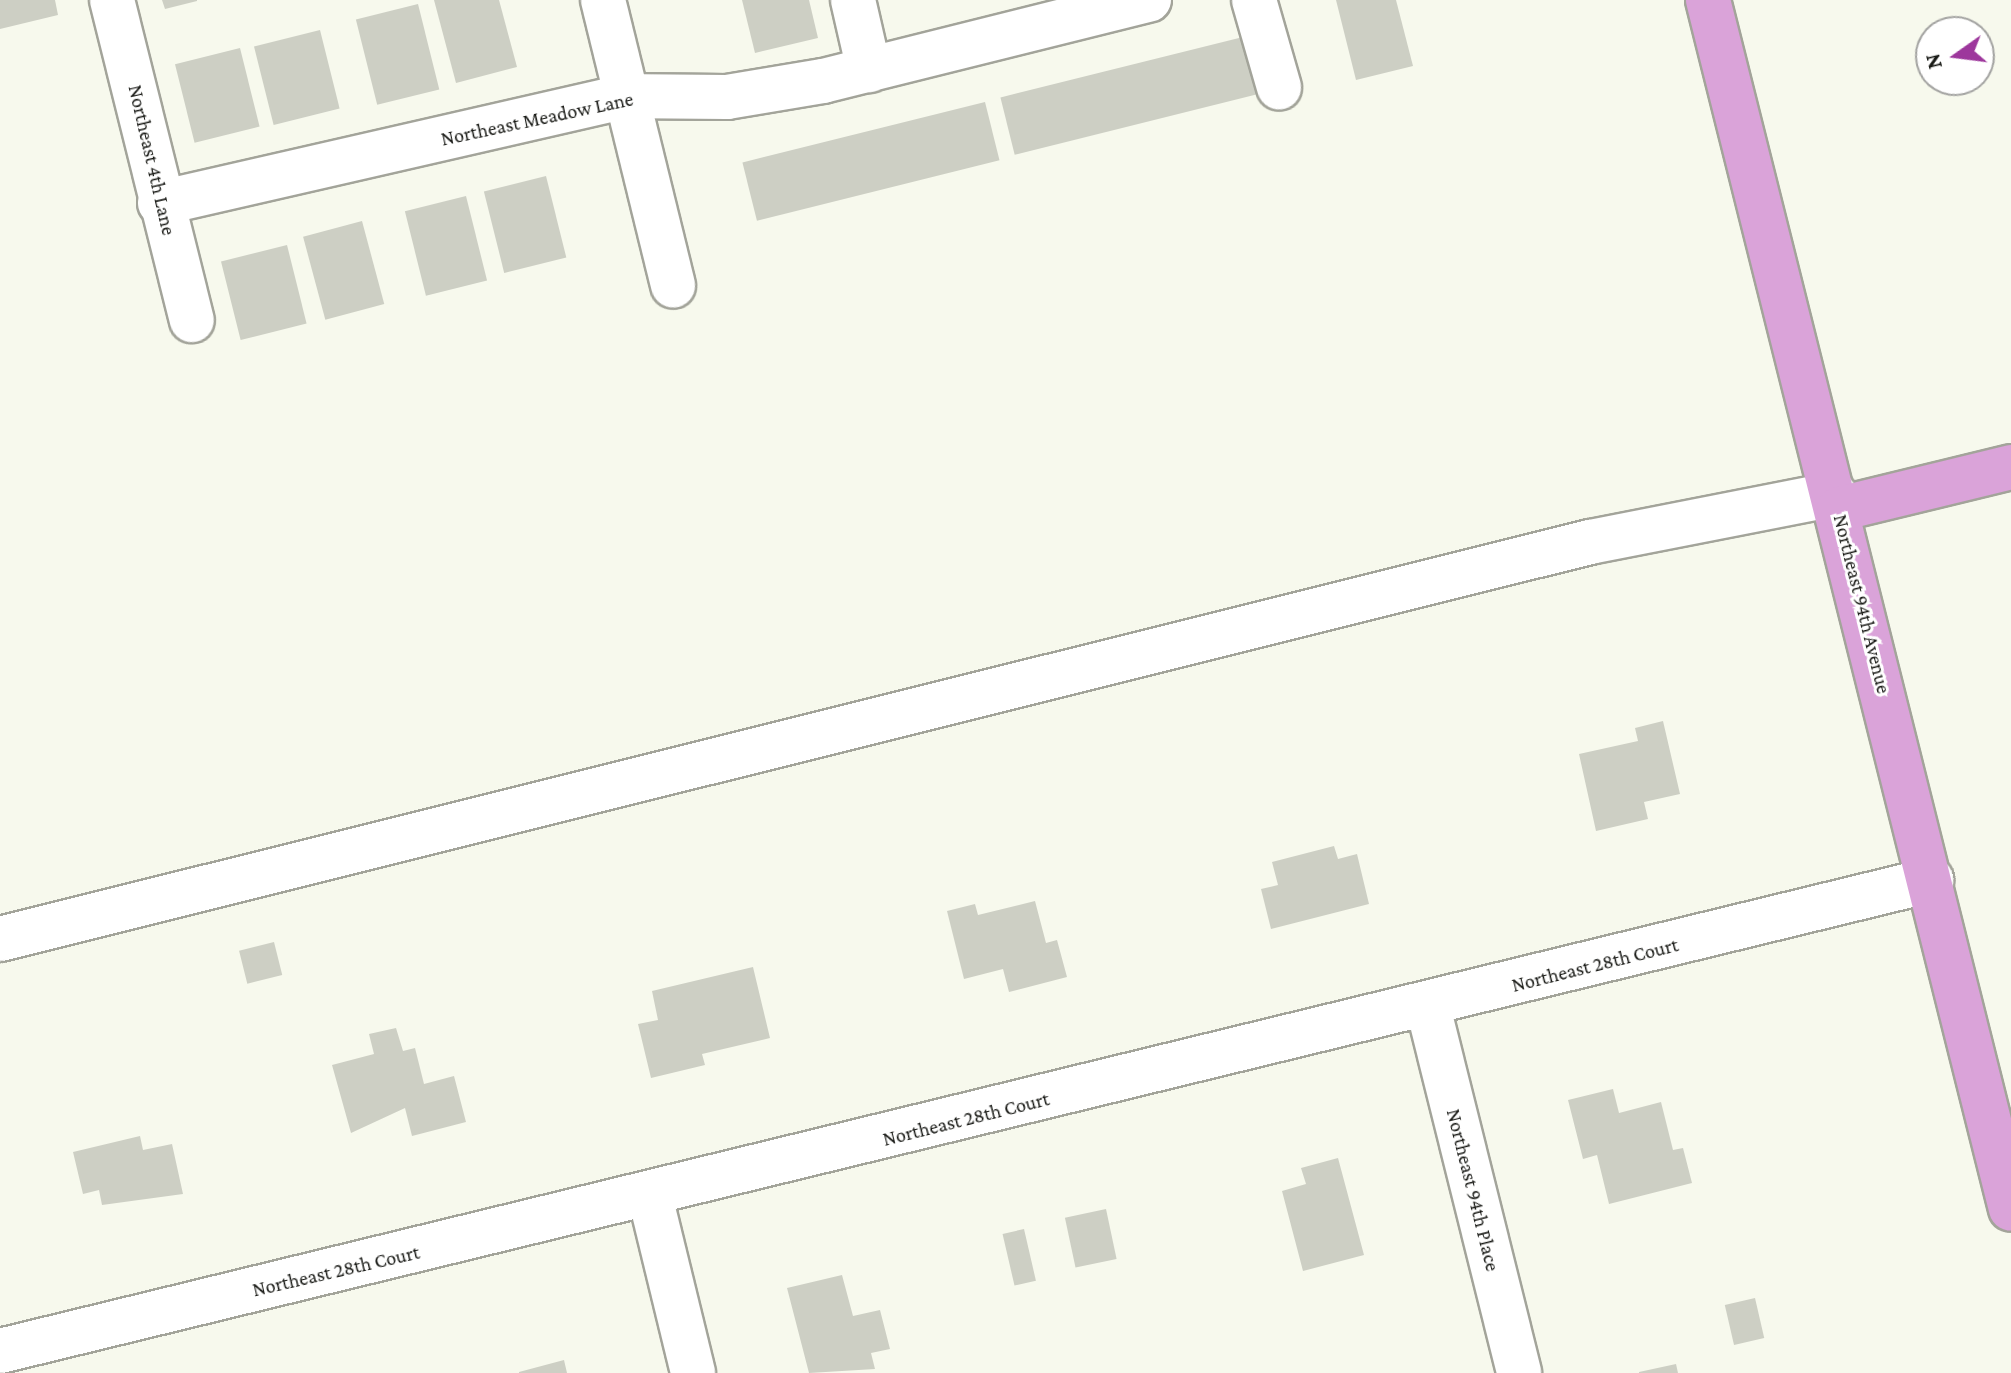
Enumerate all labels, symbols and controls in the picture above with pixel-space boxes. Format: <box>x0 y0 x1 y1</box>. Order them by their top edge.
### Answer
north arrow <box>1915 16 1995 96</box>
text: N <box>1919 51 1947 72</box>
street label: Northeast 4th Lane <box>123 82 181 238</box>
street label: Northeast Meadow Lane <box>439 87 635 151</box>
street label: Northeast 94th Avenue <box>1828 512 1896 696</box>
street label: Northeast 28th Court <box>1509 933 1681 997</box>
street label: Northeast 28th Court <box>880 1087 1052 1151</box>
street label: Northeast 94th Place <box>1441 1106 1505 1274</box>
street label: Northeast 28th Court <box>250 1240 422 1302</box>

